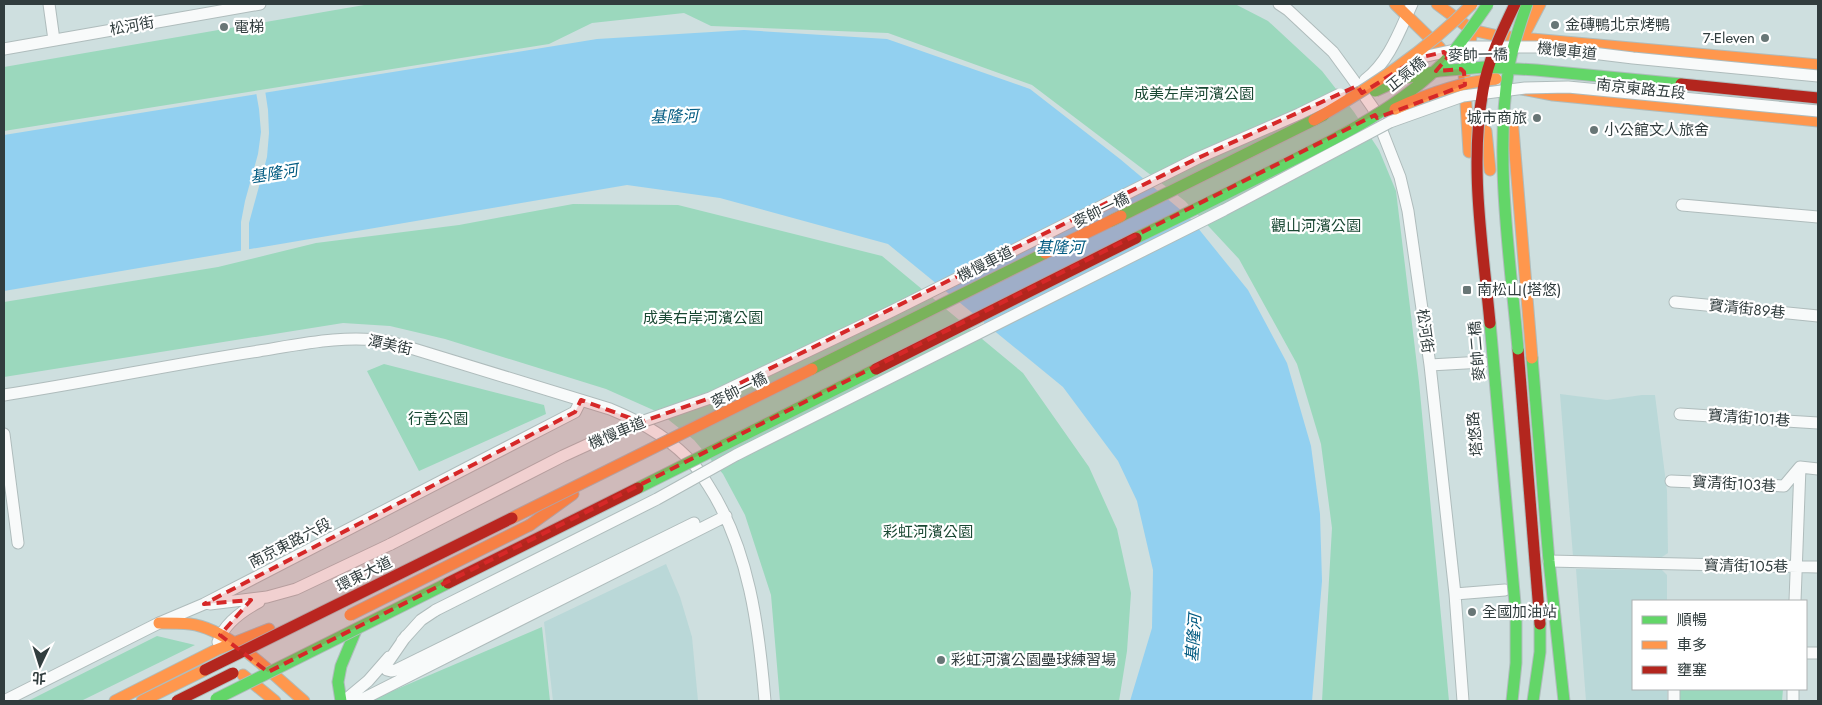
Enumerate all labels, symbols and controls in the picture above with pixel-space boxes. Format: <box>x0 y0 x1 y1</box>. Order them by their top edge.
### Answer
street label: 松河街 <box>108 11 156 41</box>
place label: 金磚鴨北京烤鴨 <box>1565 14 1670 36</box>
place label: 電梯 <box>234 16 264 38</box>
marker: 金磚鴨北京烤鴨 <box>1549 19 1561 31</box>
marker: 電梯 <box>218 21 230 33</box>
place label: 7-Eleven <box>1703 27 1755 49</box>
marker: 7-Eleven <box>1759 32 1771 44</box>
street label: 機慢車道 <box>1536 37 1598 65</box>
street label: 麥帥一橋 <box>1448 43 1508 67</box>
street label: 正氣橋 <box>1382 51 1430 97</box>
street label: 南京東路五段 <box>1595 73 1687 105</box>
park label: 成美左岸河濱公園 <box>1134 83 1254 105</box>
water label: 基隆河 <box>650 104 701 129</box>
place label: 城市商旅 <box>1467 107 1527 129</box>
marker: 城市商旅 <box>1531 112 1543 124</box>
place label: 小公館文人旅舍 <box>1604 119 1709 141</box>
marker: 小公館文人旅舍 <box>1588 124 1600 136</box>
water label: 基隆河 <box>249 158 303 189</box>
street label: 麥帥一橋 <box>1069 187 1133 233</box>
park label: 觀山河濱公園 <box>1271 215 1361 237</box>
water label: 基隆河 <box>1036 236 1087 259</box>
street label: 機慢車道 <box>953 241 1017 287</box>
place label: 南松山(塔悠) <box>1477 279 1561 301</box>
marker: 南松山(塔悠) <box>1461 284 1473 296</box>
street label: 寶清街89巷 <box>1708 294 1786 324</box>
park label: 成美右岸河濱公園 <box>643 307 763 329</box>
street label: 松河街 <box>1411 307 1439 355</box>
street label: 麥帥二橋 <box>1463 320 1491 382</box>
street label: 潭美街 <box>366 330 414 360</box>
street label: 麥帥一橋 <box>707 367 771 413</box>
street label: 寶清街101巷 <box>1707 404 1791 432</box>
park label: 行善公園 <box>408 408 468 430</box>
street label: 機慢車道 <box>585 411 649 455</box>
street label: 塔悠路 <box>1462 411 1488 457</box>
street label: 寶清街103巷 <box>1692 471 1776 497</box>
street label: 南京東路六段 <box>245 513 335 573</box>
park label: 彩虹河濱公園 <box>883 521 973 543</box>
street label: 環東大道 <box>332 551 396 597</box>
street label: 寶清街105巷 <box>1704 554 1788 578</box>
legend <box>1632 600 1807 690</box>
place label: 全國加油站 <box>1482 601 1557 623</box>
marker: 全國加油站 <box>1466 606 1478 618</box>
text: 順暢 <box>1677 609 1707 631</box>
water label: 基隆河 <box>1180 610 1207 663</box>
text: 車多 <box>1677 634 1707 656</box>
north arrow <box>15 640 65 690</box>
place label: 彩虹河濱公園壘球練習場 <box>951 649 1116 671</box>
marker: 彩虹河濱公園壘球練習場 <box>935 654 947 666</box>
text: 壅塞 <box>1677 659 1707 681</box>
text: 北 <box>31 668 47 688</box>

